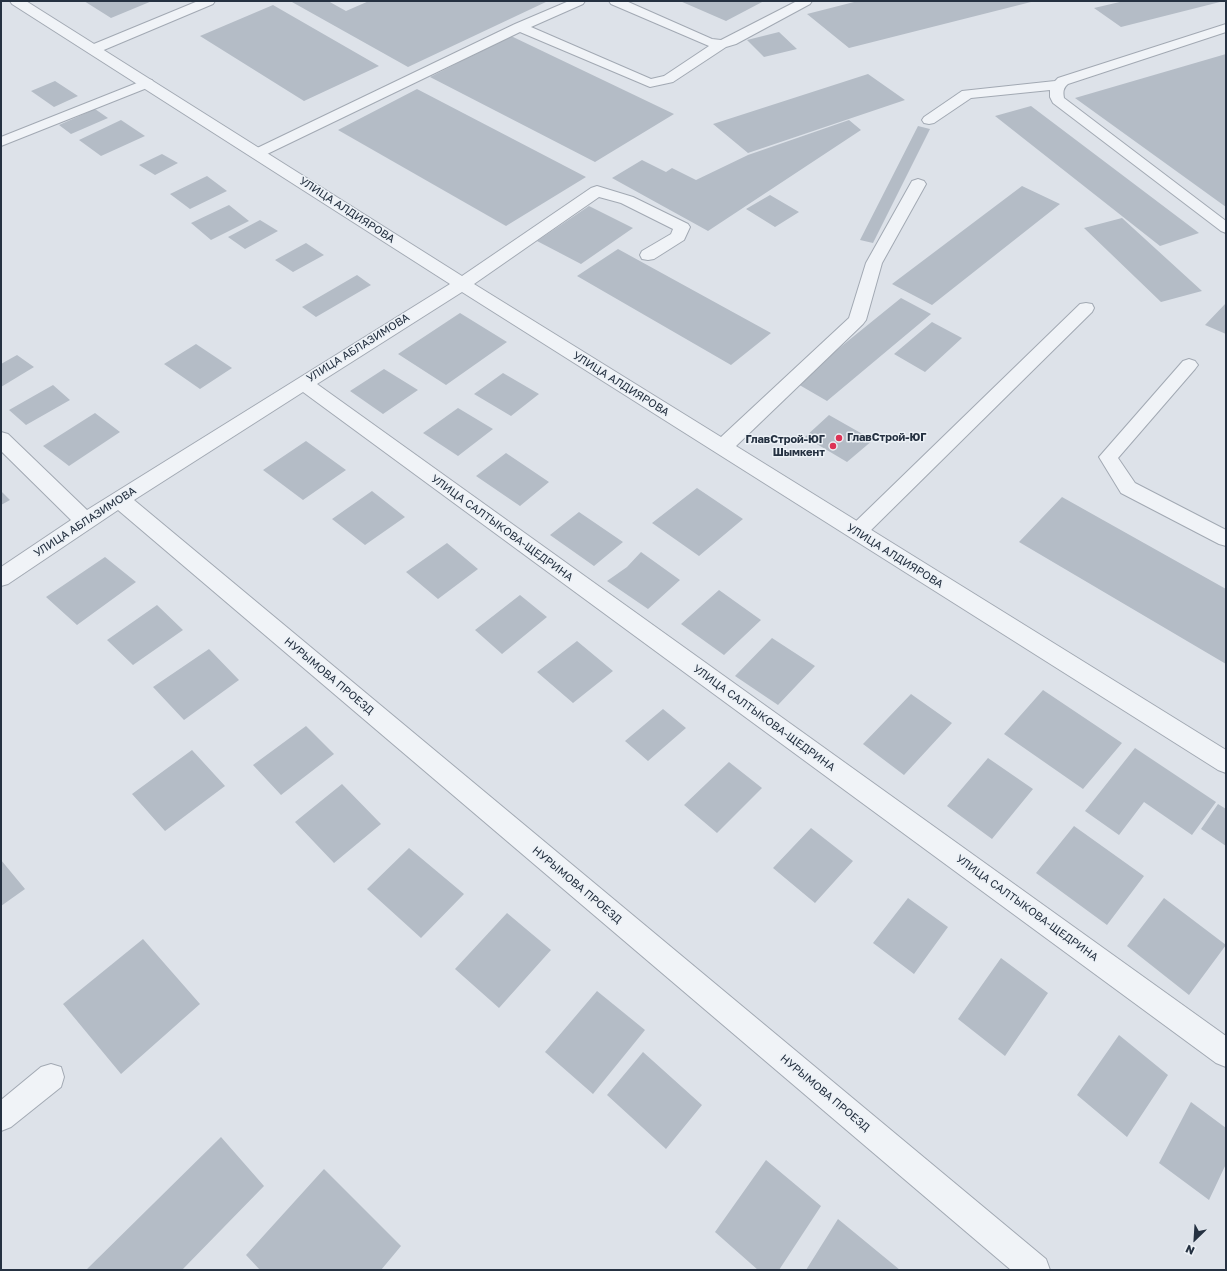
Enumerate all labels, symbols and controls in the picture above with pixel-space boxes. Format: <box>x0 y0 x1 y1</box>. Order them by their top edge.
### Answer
street label: УЛИЦА АЛДИЯРОВА <box>297 174 397 246</box>
street label: УЛИЦА АБЛАЗИМОВА <box>304 311 412 385</box>
street label: УЛИЦА АЛДИЯРОВА <box>570 349 672 419</box>
place label: ГлавСтрой-ЮГ <box>847 431 926 445</box>
place label: ГлавСтрой-ЮГ Шымкент <box>746 433 825 459</box>
marker: ГлавСтрой-ЮГ <box>834 433 844 443</box>
marker: ГлавСтрой-ЮГ Шымкент <box>828 441 838 451</box>
street label: УЛИЦА САЛТЫКОВА-ЩЕДРИНА <box>428 472 576 584</box>
street label: УЛИЦА АБЛАЗИМОВА <box>31 484 139 560</box>
street label: УЛИЦА АЛДИЯРОВА <box>844 521 946 591</box>
street label: НУРЫМОВА ПРОЕЗД <box>282 635 376 717</box>
street label: УЛИЦА САЛТЫКОВА-ЩЕДРИНА <box>690 662 838 774</box>
street label: НУРЫМОВА ПРОЕЗД <box>530 844 624 926</box>
street label: УЛИЦА САЛТЫКОВА-ЩЕДРИНА <box>953 852 1101 964</box>
street label: НУРЫМОВА ПРОЕЗД <box>778 1052 872 1134</box>
north arrow <box>1175 1219 1215 1259</box>
text: N <box>1183 1243 1196 1258</box>

